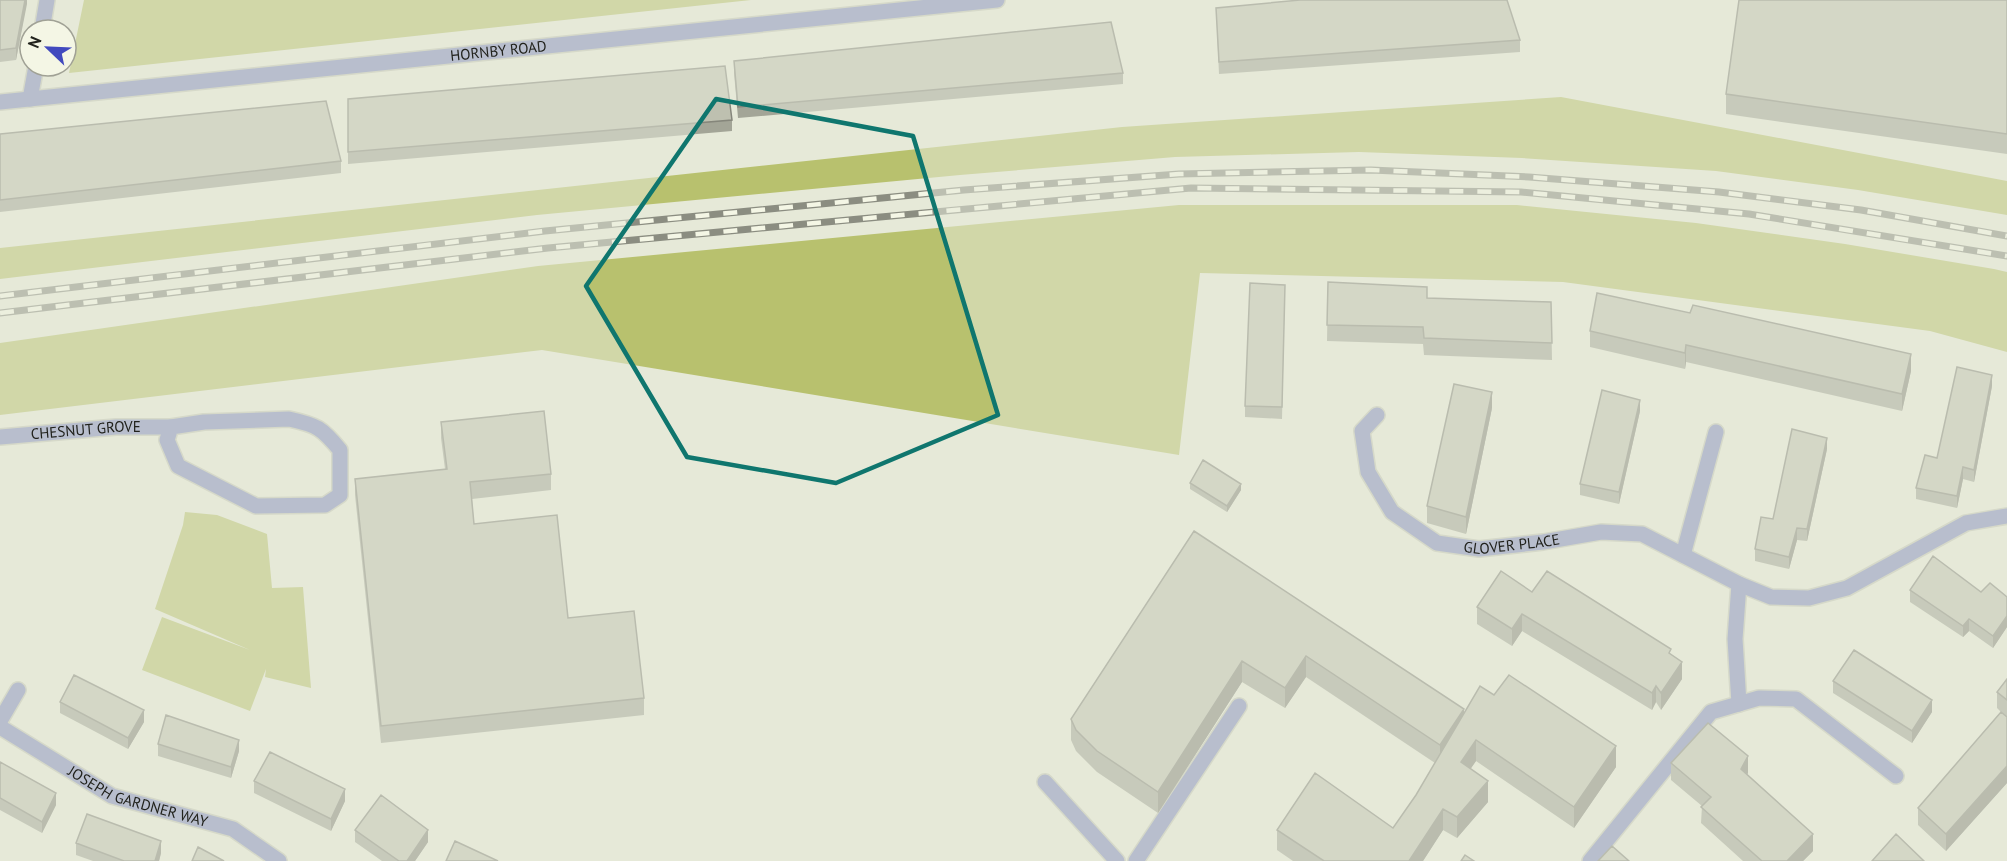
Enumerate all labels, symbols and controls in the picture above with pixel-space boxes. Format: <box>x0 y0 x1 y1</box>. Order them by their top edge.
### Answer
north arrow <box>18 18 78 78</box>
text: N <box>23 33 45 51</box>
street label: HORNBY ROAD <box>449 36 548 65</box>
street label: CHESNUT GROVE <box>30 417 141 443</box>
street label: GLOVER PLACE <box>1462 529 1561 558</box>
street label: JOSEPH GARDNER WAY <box>64 761 211 831</box>

